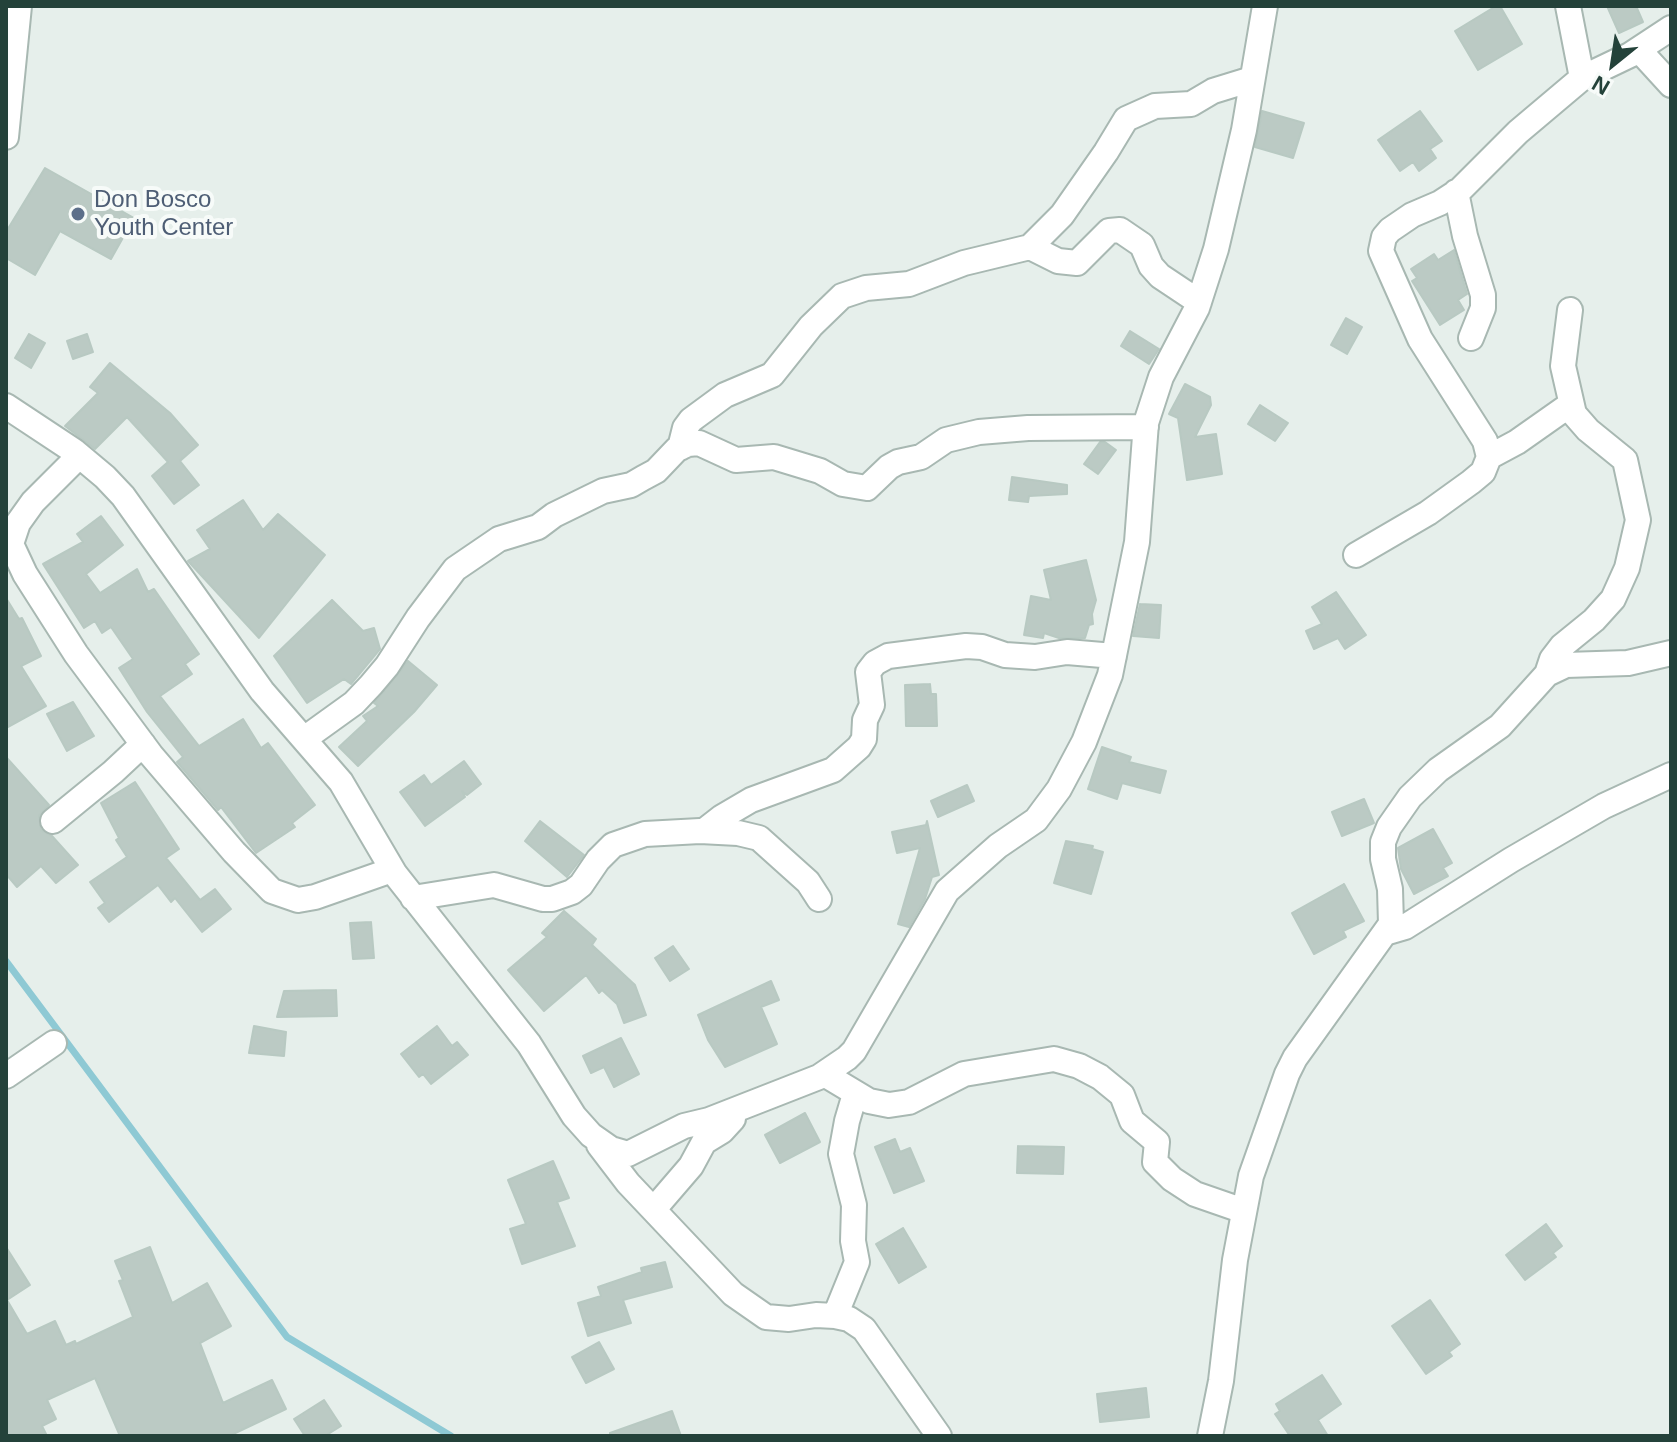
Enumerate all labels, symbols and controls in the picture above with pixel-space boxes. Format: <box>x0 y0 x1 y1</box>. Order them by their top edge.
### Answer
north arrow <box>1573 24 1653 104</box>
text: N <box>1588 70 1614 100</box>
place label: Don Bosco Youth Center <box>94 186 233 242</box>
marker: Don Bosco Youth Center <box>69 205 87 223</box>

